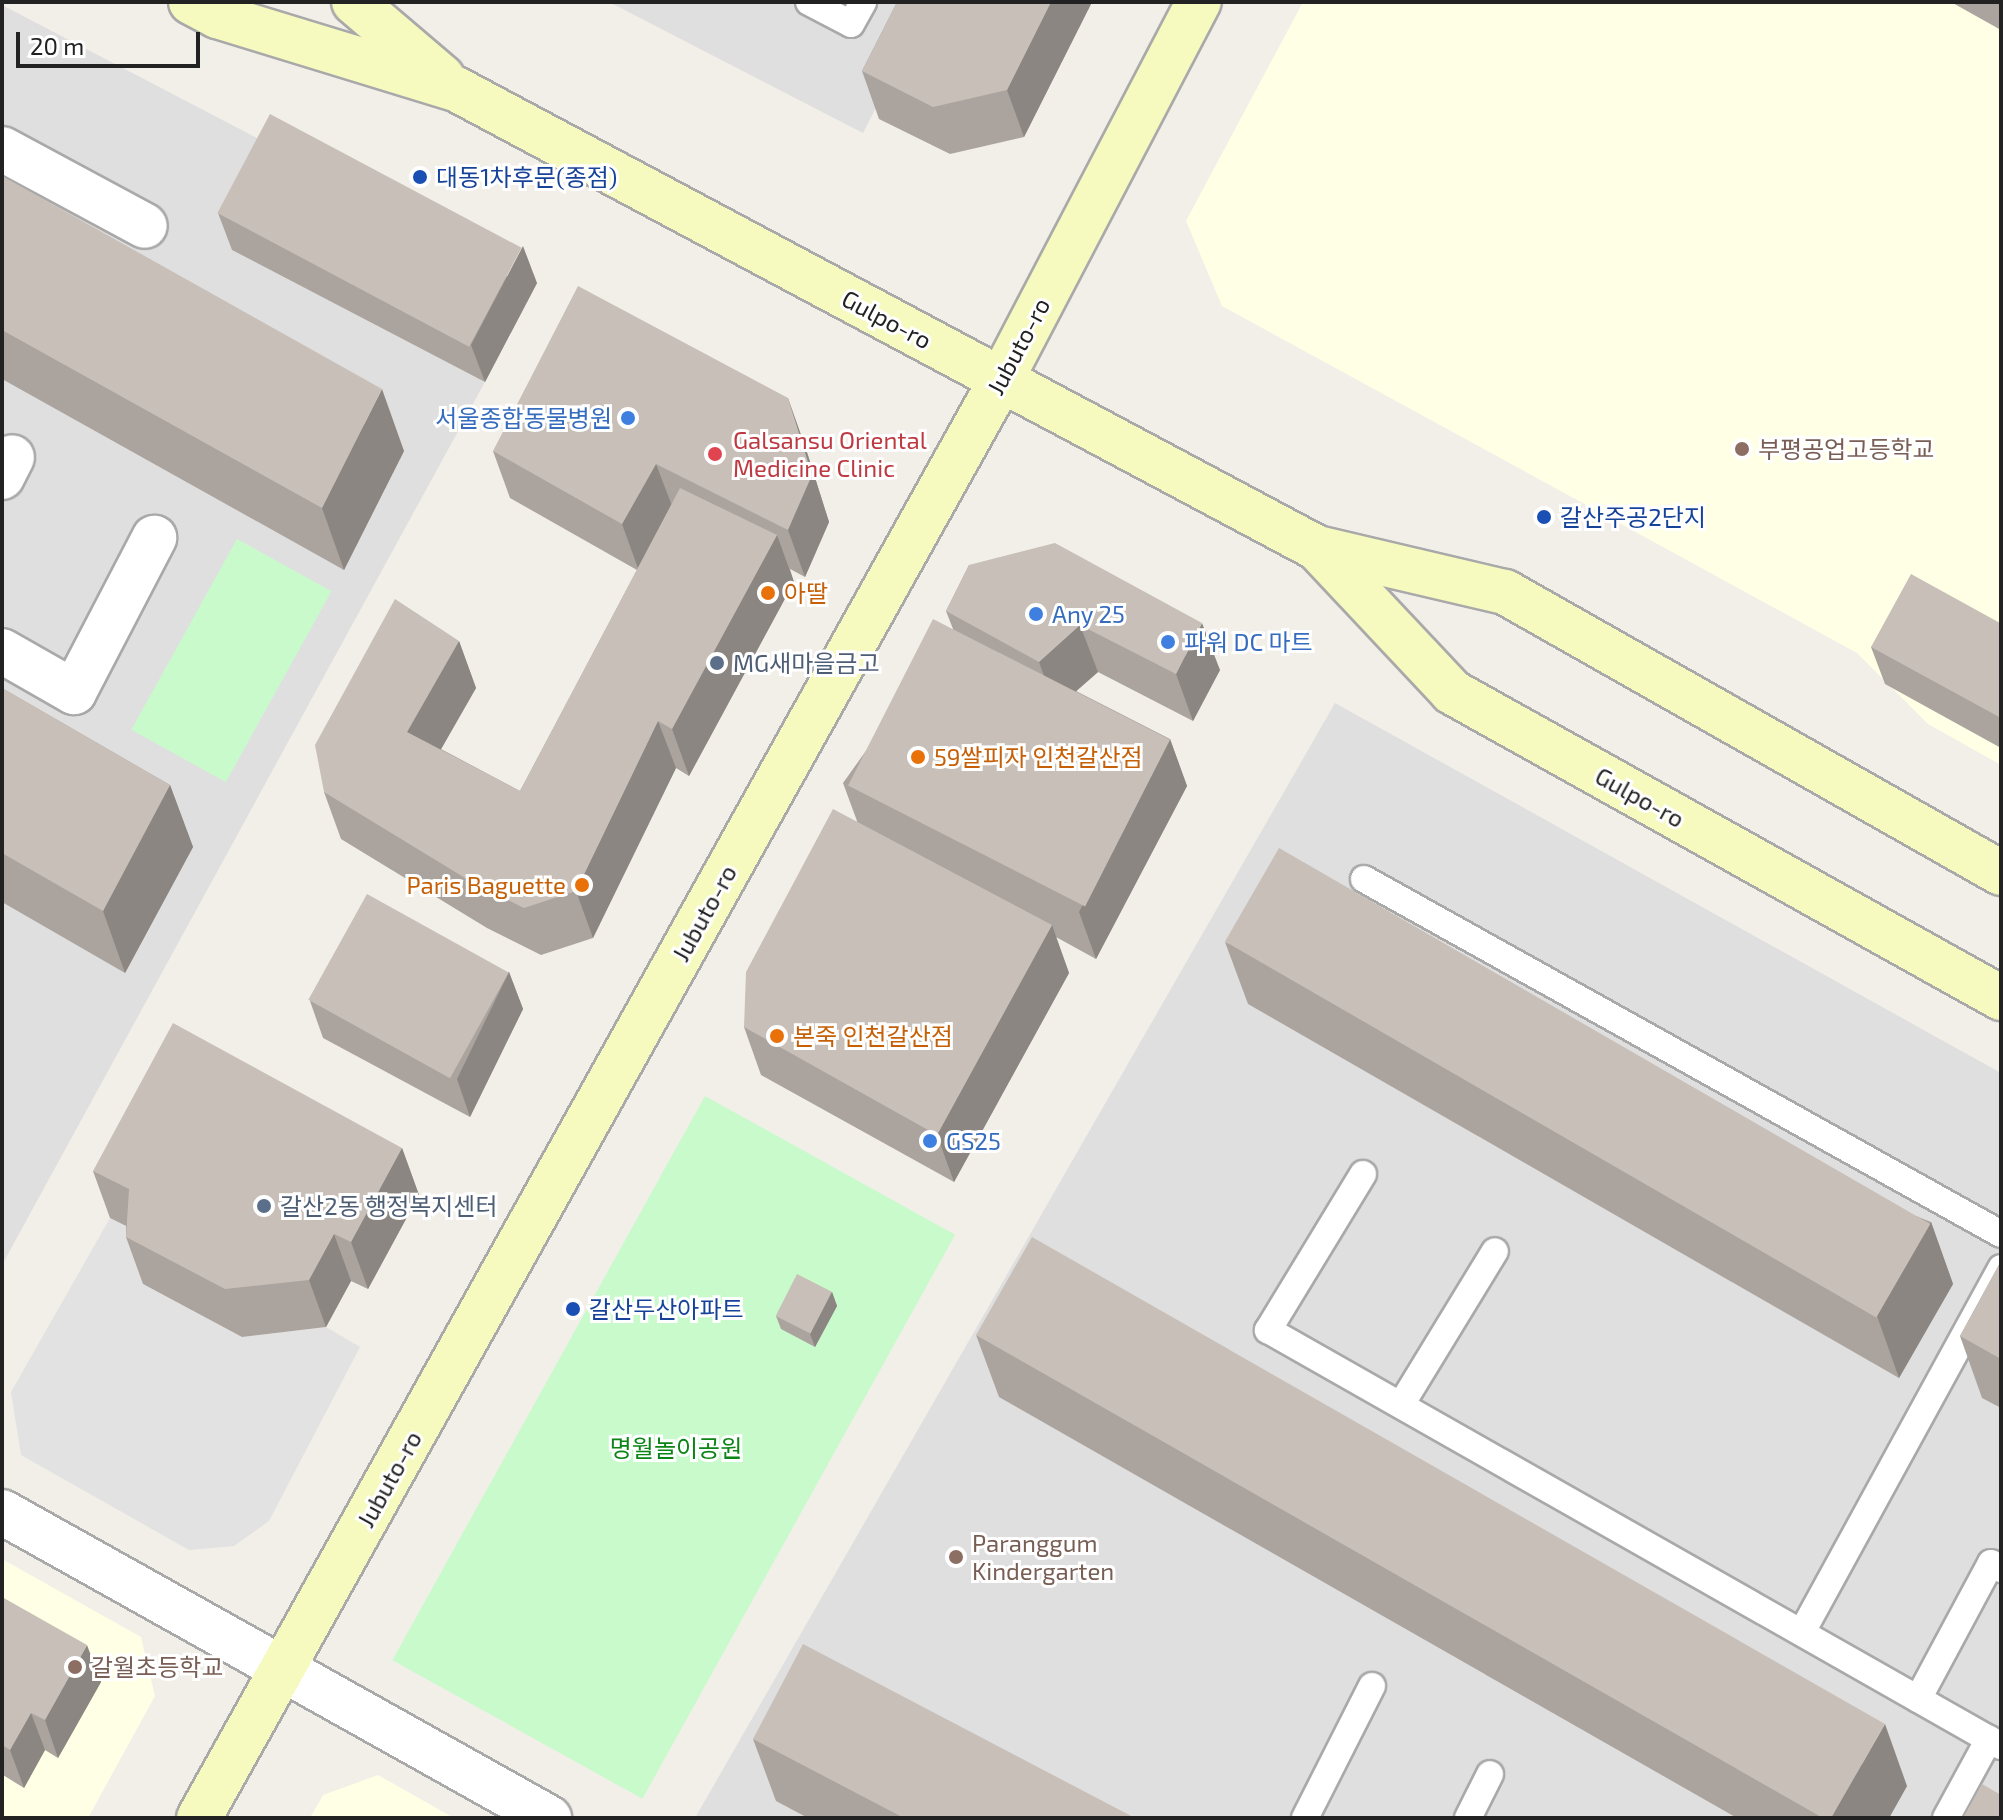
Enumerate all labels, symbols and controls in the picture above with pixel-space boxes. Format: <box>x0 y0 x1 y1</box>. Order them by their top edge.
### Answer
scale bar <box>20 16 204 66</box>
text: 20 m <box>30 31 84 60</box>
place label: 대동1차후문(종점) <box>436 163 617 191</box>
marker: 대동1차후문(종점) <box>411 168 429 186</box>
street label: Gulpo-ro <box>837 283 937 355</box>
street label: Jubuto-ro <box>980 293 1056 399</box>
place label: 서울종합동물병원 <box>435 404 612 432</box>
marker: 서울종합동물병원 <box>619 409 637 427</box>
place label: Galsansu Oriental Medicine Clinic <box>733 426 927 482</box>
place label: 부평공업고등학교 <box>1758 435 1935 463</box>
marker: 부평공업고등학교 <box>1733 440 1751 458</box>
marker: Galsansu Oriental Medicine Clinic <box>704 443 726 465</box>
place label: 갈산주공2단지 <box>1560 503 1706 531</box>
marker: 갈산주공2단지 <box>1535 508 1553 526</box>
place label: 아딸 <box>784 579 828 607</box>
marker: 아딸 <box>759 584 777 602</box>
place label: Any 25 <box>1052 600 1125 628</box>
marker: Any 25 <box>1027 605 1045 623</box>
place label: 파워 DC 마트 <box>1184 628 1313 656</box>
marker: 파워 DC 마트 <box>1159 633 1177 651</box>
place label: MG새마을금고 <box>733 649 880 677</box>
marker: MG새마을금고 <box>708 654 726 672</box>
place label: 59쌀피자 인천갈산점 <box>934 743 1143 771</box>
marker: 59쌀피자 인천갈산점 <box>909 748 927 766</box>
street label: Gulpo-ro <box>1591 761 1689 833</box>
street label: Jubuto-ro <box>666 860 742 966</box>
place label: Paris Baguette <box>406 871 566 899</box>
marker: Paris Baguette <box>573 876 591 894</box>
place label: 본죽 인천갈산점 <box>793 1022 953 1050</box>
marker: 본죽 인천갈산점 <box>768 1027 786 1045</box>
place label: GS25 <box>946 1127 1001 1155</box>
marker: GS25 <box>921 1132 939 1150</box>
place label: 갈산2동 행정복지센터 <box>280 1192 498 1220</box>
marker: 갈산2동 행정복지센터 <box>255 1197 273 1215</box>
place label: 갈산두산아파트 <box>589 1295 744 1323</box>
marker: 갈산두산아파트 <box>564 1300 582 1318</box>
street label: Jubuto-ro <box>351 1426 427 1532</box>
park label: 명월놀이공원 <box>610 1434 742 1462</box>
place label: Paranggum Kindergarten <box>972 1529 1114 1585</box>
marker: Paranggum Kindergarten <box>947 1548 965 1566</box>
place label: 갈월초등학교 <box>91 1653 223 1681</box>
marker: 갈월초등학교 <box>66 1658 84 1676</box>

